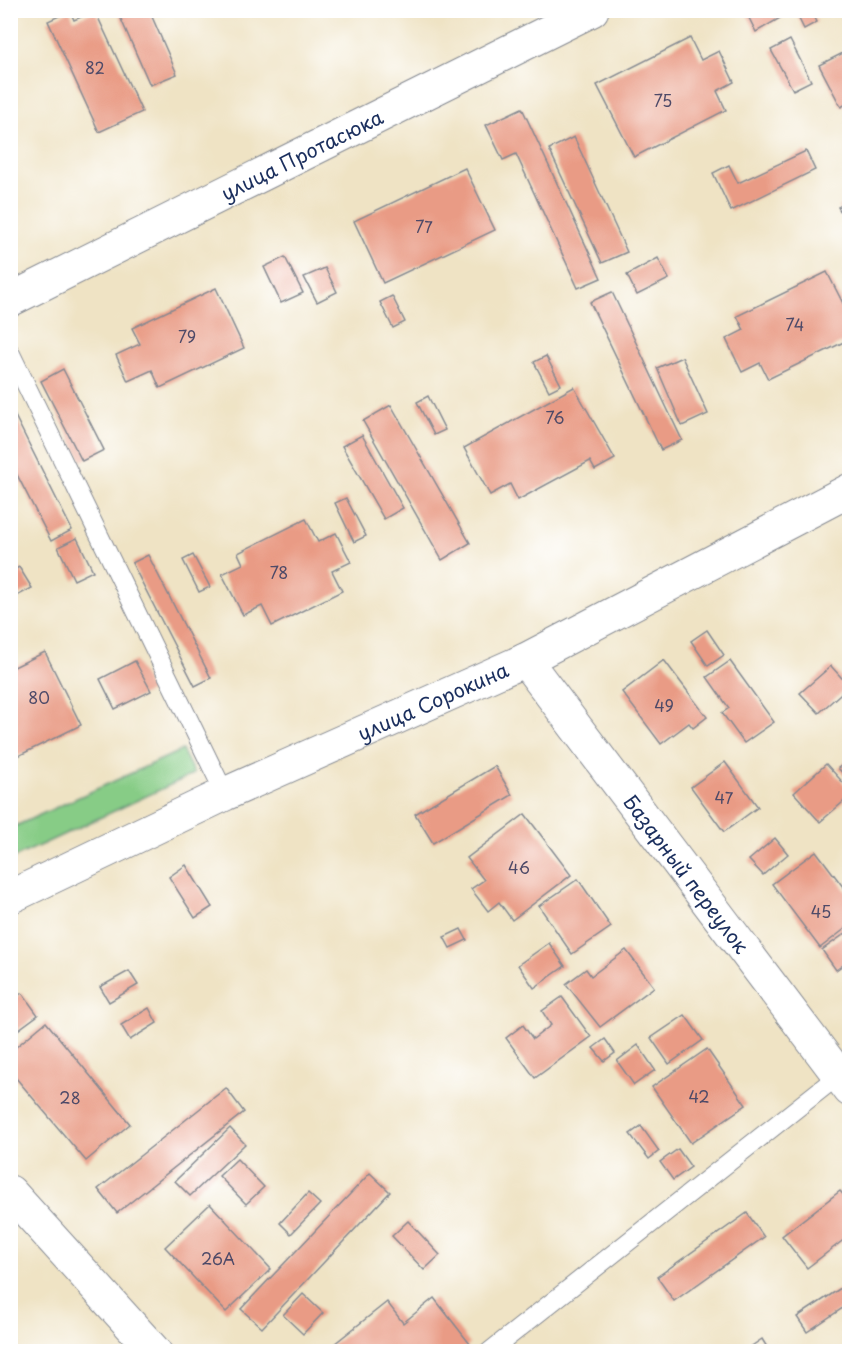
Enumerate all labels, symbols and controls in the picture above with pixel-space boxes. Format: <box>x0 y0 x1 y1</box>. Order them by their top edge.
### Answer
house number: 82 <box>85 55 105 79</box>
house number: 75 <box>654 88 672 112</box>
street label: улица Протасюка <box>215 101 389 208</box>
house number: 77 <box>415 214 433 238</box>
house number: 74 <box>786 312 804 336</box>
house number: 79 <box>178 324 196 348</box>
house number: 76 <box>545 405 565 429</box>
house number: 78 <box>270 560 288 584</box>
street label: улица Сорокина <box>352 654 514 748</box>
house number: 80 <box>28 685 50 709</box>
house number: 49 <box>654 693 674 717</box>
house number: 47 <box>715 785 734 809</box>
street label: Базарный переулок <box>617 788 757 960</box>
house number: 46 <box>508 855 530 879</box>
house number: 45 <box>811 899 831 923</box>
house number: 42 <box>688 1084 710 1108</box>
house number: 28 <box>59 1085 81 1109</box>
house number: 26А <box>201 1246 235 1270</box>

